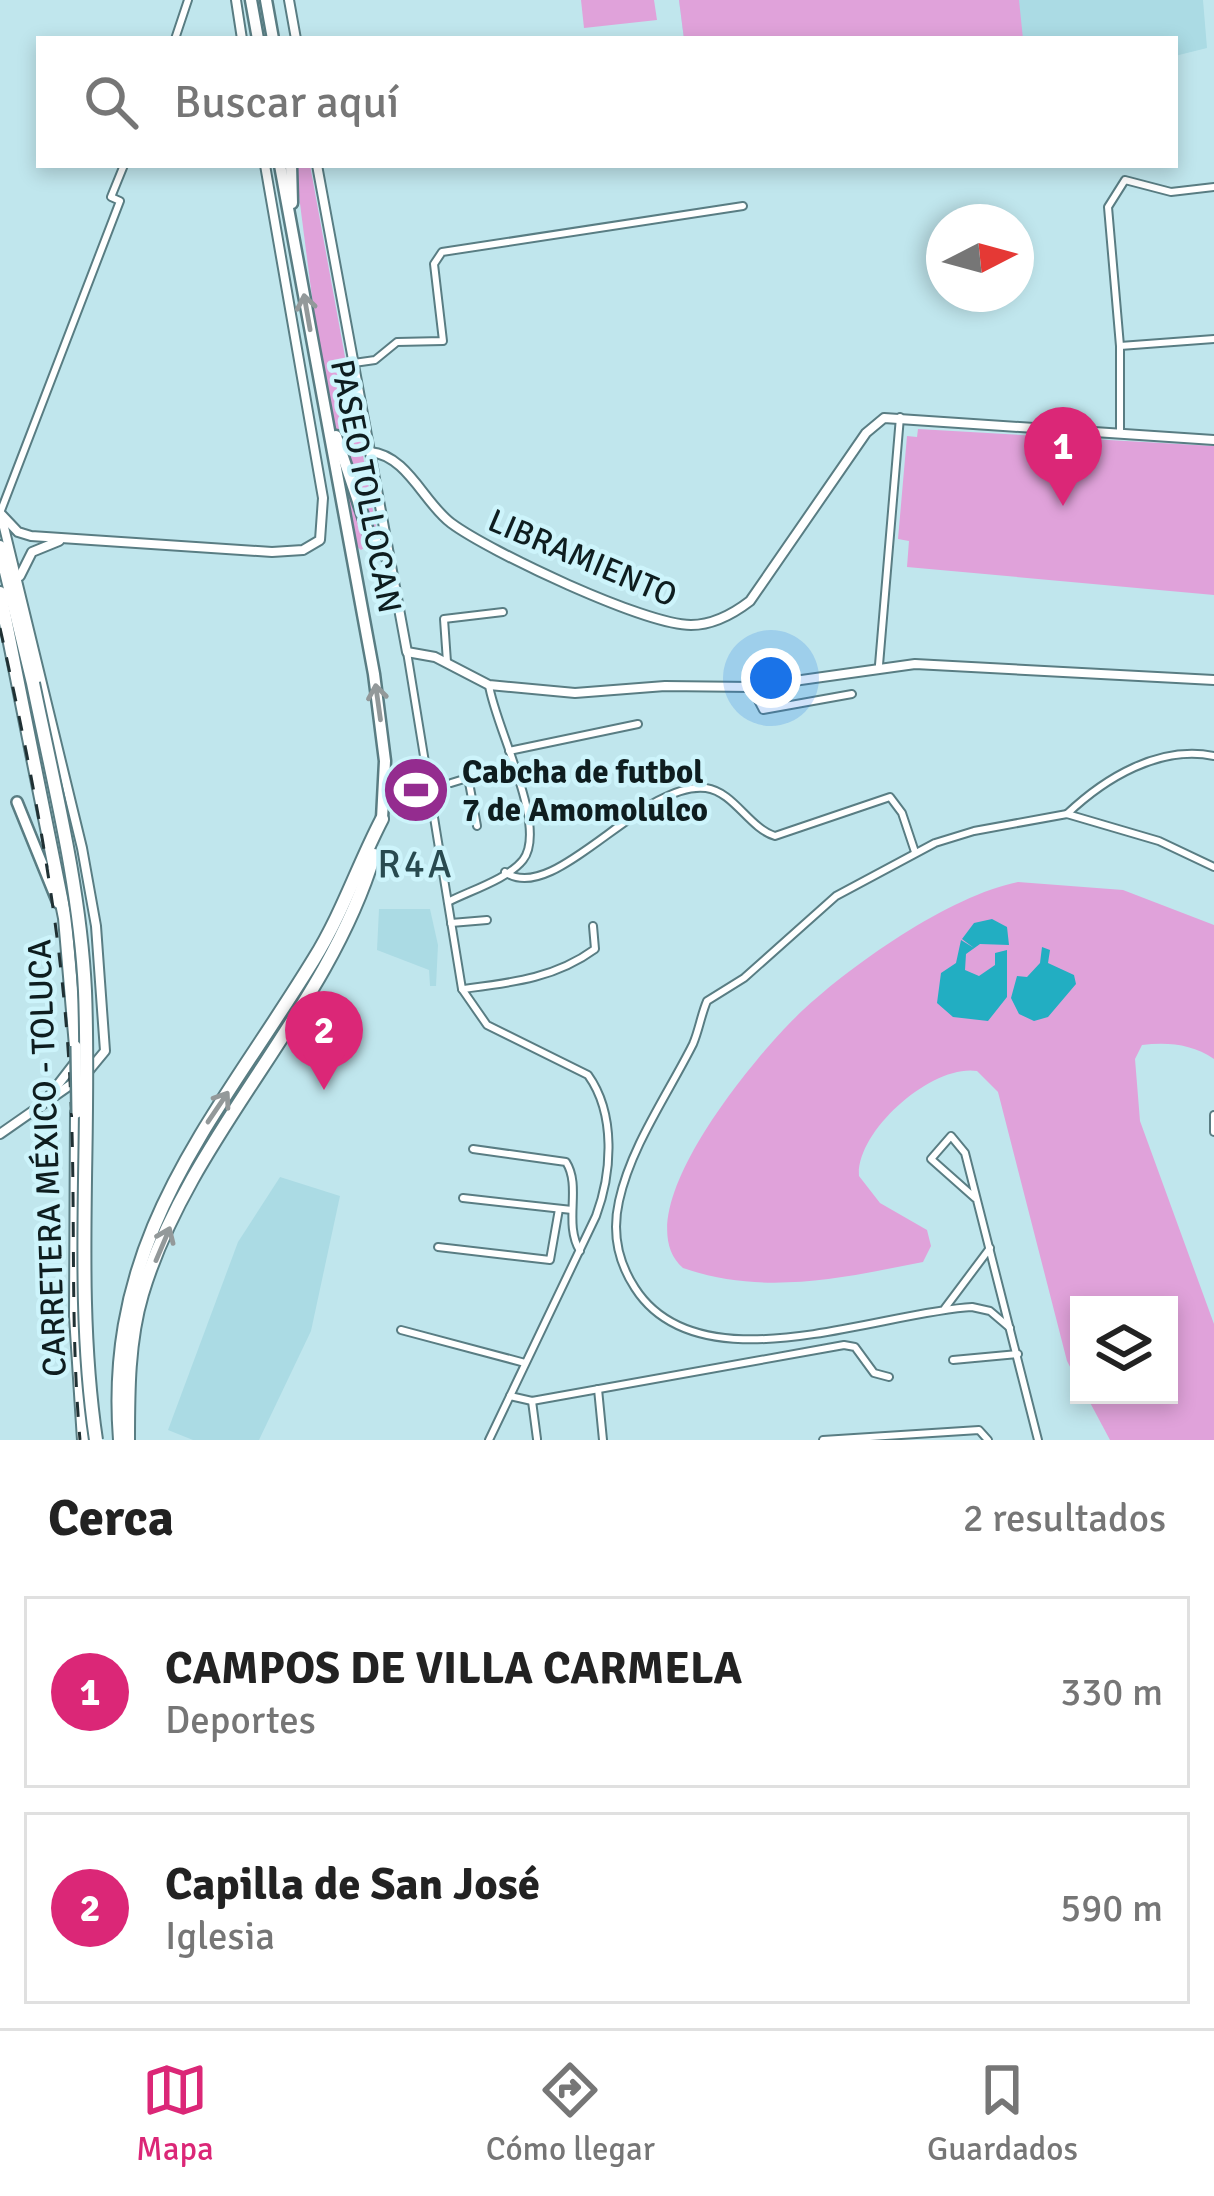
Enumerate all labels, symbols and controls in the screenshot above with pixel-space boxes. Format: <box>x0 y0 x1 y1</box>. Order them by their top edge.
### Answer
search box <box>36 36 1178 168</box>
icon: search <box>78 69 144 135</box>
text: Buscar aquí <box>174 75 399 130</box>
north arrow <box>926 204 1034 312</box>
one-way arrow <box>295 293 317 332</box>
street label: PASEO TOLLOCAN <box>321 356 410 616</box>
pin: 1 <box>1024 407 1102 506</box>
street label: LIBRAMIENTO <box>482 500 683 617</box>
your location <box>741 648 801 708</box>
one-way arrow <box>366 684 389 723</box>
place label: Cabcha de futbol 7 de Amomolulco <box>462 752 708 831</box>
sports icon: Cabcha de futbol 7 de Amomolulco <box>381 755 451 825</box>
district label: R4A <box>377 840 455 888</box>
street label: CARRETERA MÉXICO - TOLUCA <box>19 939 76 1377</box>
pin: 2 <box>285 991 363 1090</box>
one-way arrow <box>205 1090 230 1124</box>
one-way arrow <box>153 1227 175 1263</box>
map controls <box>1070 1296 1178 1404</box>
button: layers <box>1070 1296 1178 1404</box>
text: Cerca <box>48 1487 174 1550</box>
text: 2 resultados <box>963 1494 1166 1542</box>
text: CAMPOS DE VILLA CARMELA <box>165 1641 742 1696</box>
text: 1 <box>79 1668 101 1716</box>
text: 330 m <box>1060 1668 1163 1716</box>
text: Deportes <box>165 1696 316 1744</box>
text: Capilla de San José <box>165 1857 540 1912</box>
text: 2 <box>79 1884 101 1932</box>
text: 590 m <box>1060 1884 1163 1932</box>
text: Iglesia <box>165 1912 275 1960</box>
tab: Mapa <box>136 2057 214 2170</box>
tab: Cómo llegar <box>486 2057 655 2170</box>
tab: Guardados <box>927 2057 1078 2170</box>

